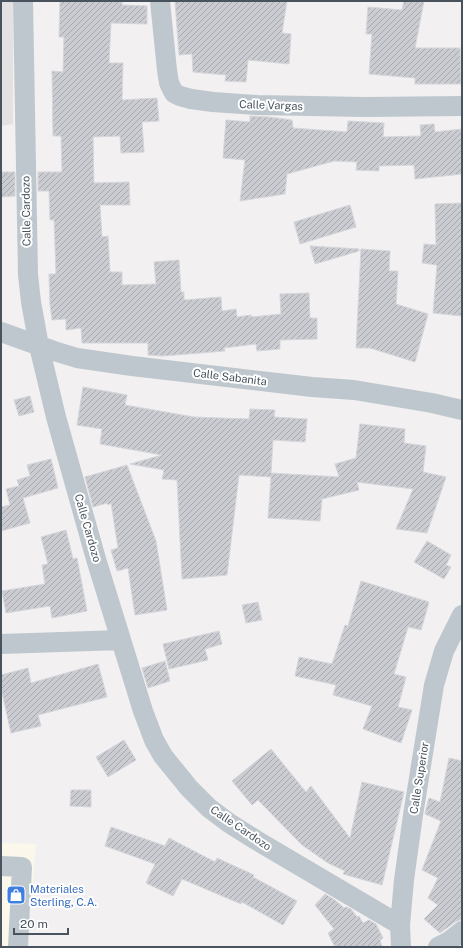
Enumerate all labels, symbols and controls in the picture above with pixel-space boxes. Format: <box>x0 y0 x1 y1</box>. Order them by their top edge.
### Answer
street label: Calle Vargas <box>239 98 304 112</box>
street label: Calle Cardozo <box>19 176 33 246</box>
street label: Calle Sabanita <box>193 367 267 387</box>
street label: Calle Cardozo <box>73 492 103 564</box>
street label: Calle Superior <box>407 741 431 815</box>
street label: Calle Cardozo <box>208 803 274 853</box>
place label: Materiales Sterling, C.A. <box>30 883 97 908</box>
shop icon: Materiales Sterling, C.A. <box>5 884 27 906</box>
scale bar <box>14 910 68 936</box>
text: 20 m <box>20 917 48 931</box>

